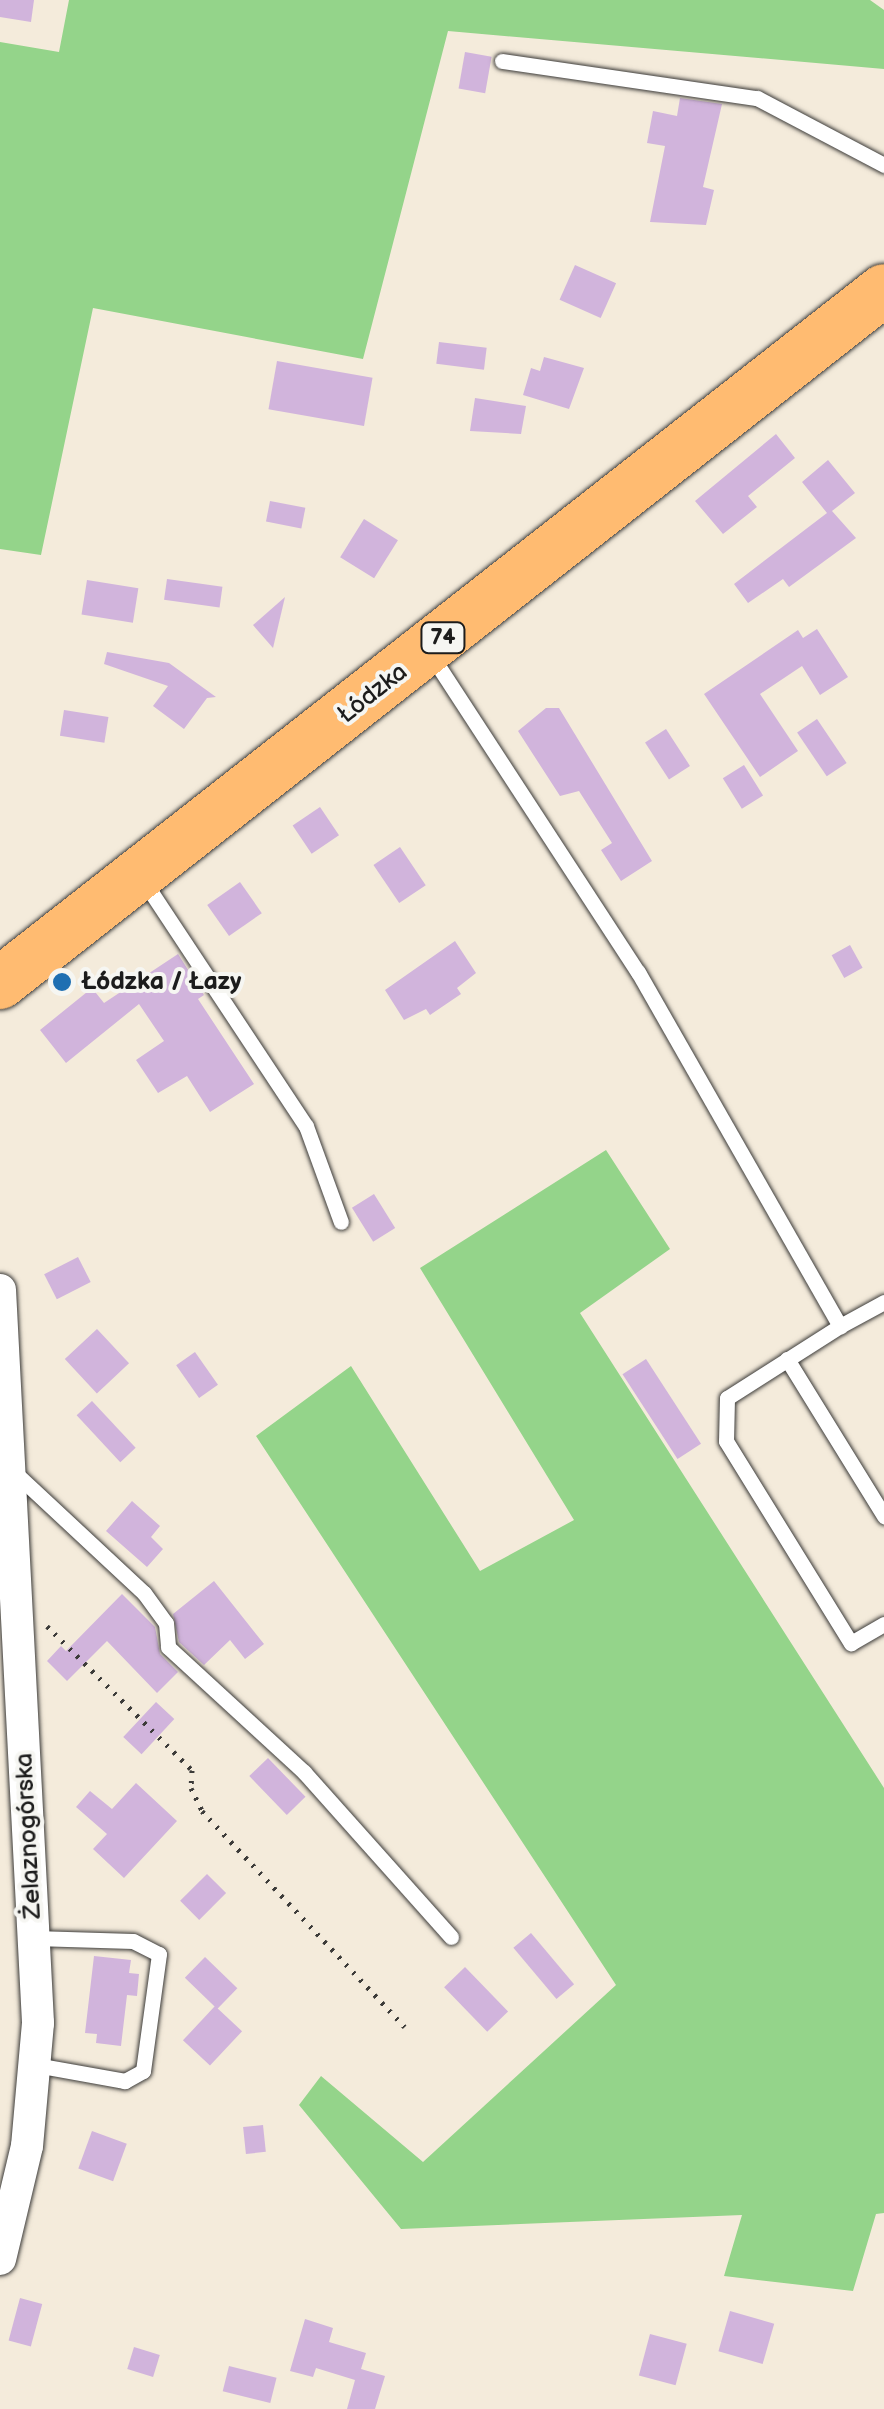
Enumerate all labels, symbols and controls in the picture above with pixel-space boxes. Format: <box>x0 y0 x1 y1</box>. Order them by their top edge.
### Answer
road number: 74 <box>418 621 468 655</box>
street label: Łódzka <box>332 657 414 731</box>
place label: Łódzka / Łazy <box>82 967 242 997</box>
marker: Łódzka / Łazy <box>51 971 73 993</box>
street label: Żelaznogórska <box>10 1752 48 1920</box>

